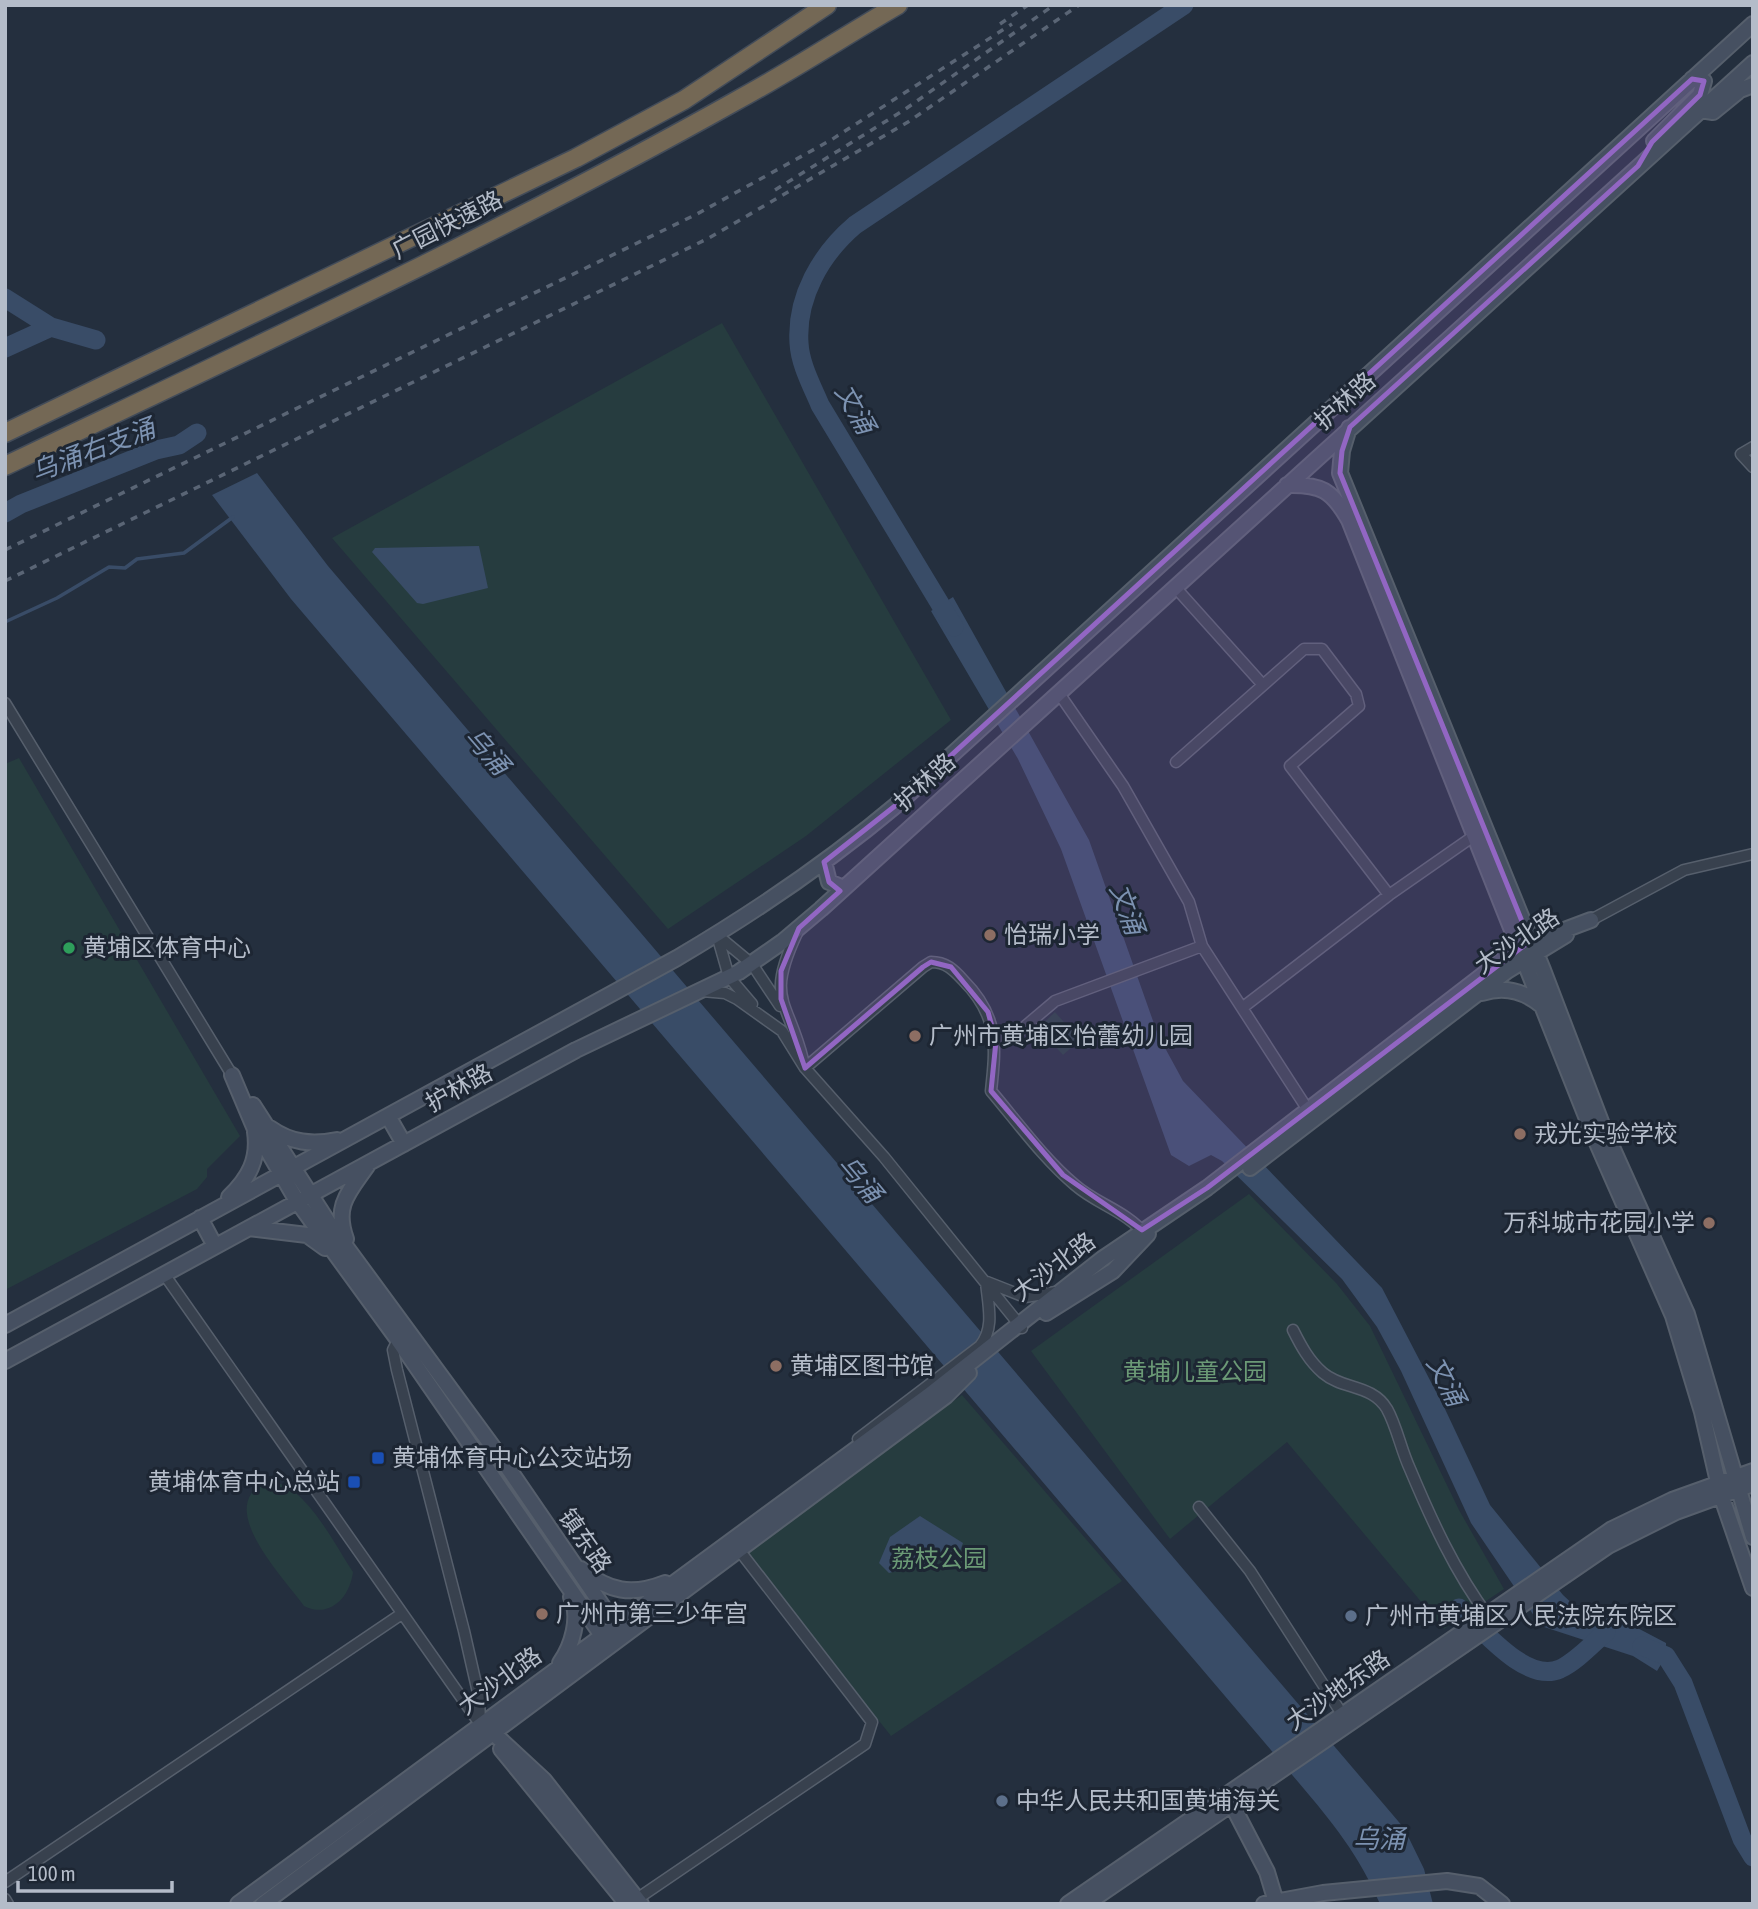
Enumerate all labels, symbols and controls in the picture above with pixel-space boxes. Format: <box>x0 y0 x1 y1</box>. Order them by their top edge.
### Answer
street label: 广园快速路 <box>387 185 506 264</box>
street label: 护林路 <box>1309 367 1380 435</box>
water label: 文涌 <box>829 379 882 442</box>
water label: 乌涌右支涌 <box>27 412 162 487</box>
water label: 乌涌 <box>459 722 517 783</box>
street label: 护林路 <box>889 748 960 816</box>
water label: 文涌 <box>1104 879 1151 941</box>
street label: 大沙北路 <box>1469 903 1564 979</box>
place label: 怡瑞小学 <box>1004 921 1100 948</box>
marker: 怡瑞小学 <box>982 927 998 943</box>
place label: 黄埔区体育中心 <box>83 934 251 961</box>
marker: 黄埔区体育中心 <box>61 940 77 956</box>
place label: 广州市黄埔区怡蕾幼儿园 <box>929 1022 1193 1049</box>
marker: 广州市黄埔区怡蕾幼儿园 <box>907 1028 923 1044</box>
street label: 护林路 <box>421 1058 497 1117</box>
place label: 戎光实验学校 <box>1534 1120 1678 1147</box>
marker: 戎光实验学校 <box>1512 1126 1528 1142</box>
water label: 乌涌 <box>832 1149 890 1211</box>
place label: 万科城市花园小学 <box>1503 1209 1695 1236</box>
marker: 万科城市花园小学 <box>1701 1215 1717 1231</box>
street label: 大沙北路 <box>1007 1227 1100 1306</box>
water label: 文涌 <box>1421 1351 1473 1414</box>
place label: 黄埔区图书馆 <box>790 1352 934 1379</box>
marker: 黄埔区图书馆 <box>768 1358 784 1374</box>
park label: 黄埔儿童公园 <box>1123 1358 1267 1385</box>
place label: 黄埔体育中心公交站场 <box>392 1444 632 1471</box>
marker: 黄埔体育中心公交站场 <box>370 1450 386 1466</box>
place label: 黄埔体育中心总站 <box>148 1468 340 1495</box>
marker: 黄埔体育中心总站 <box>346 1474 362 1490</box>
street label: 镇东路 <box>554 1503 617 1578</box>
park label: 荔枝公园 <box>891 1545 987 1572</box>
place label: 广州市第三少年宫 <box>556 1600 748 1627</box>
place label: 广州市黄埔区人民法院东院区 <box>1365 1602 1677 1629</box>
marker: 广州市第三少年宫 <box>534 1606 550 1622</box>
marker: 广州市黄埔区人民法院东院区 <box>1343 1608 1359 1624</box>
street label: 大沙北路 <box>453 1641 546 1720</box>
street label: 大沙地东路 <box>1281 1644 1395 1735</box>
place label: 中华人民共和国黄埔海关 <box>1016 1787 1280 1814</box>
marker: 中华人民共和国黄埔海关 <box>994 1793 1010 1809</box>
water label: 乌涌 <box>1353 1824 1408 1854</box>
scale bar <box>18 1850 172 1894</box>
text: 100 m <box>28 1861 76 1885</box>

